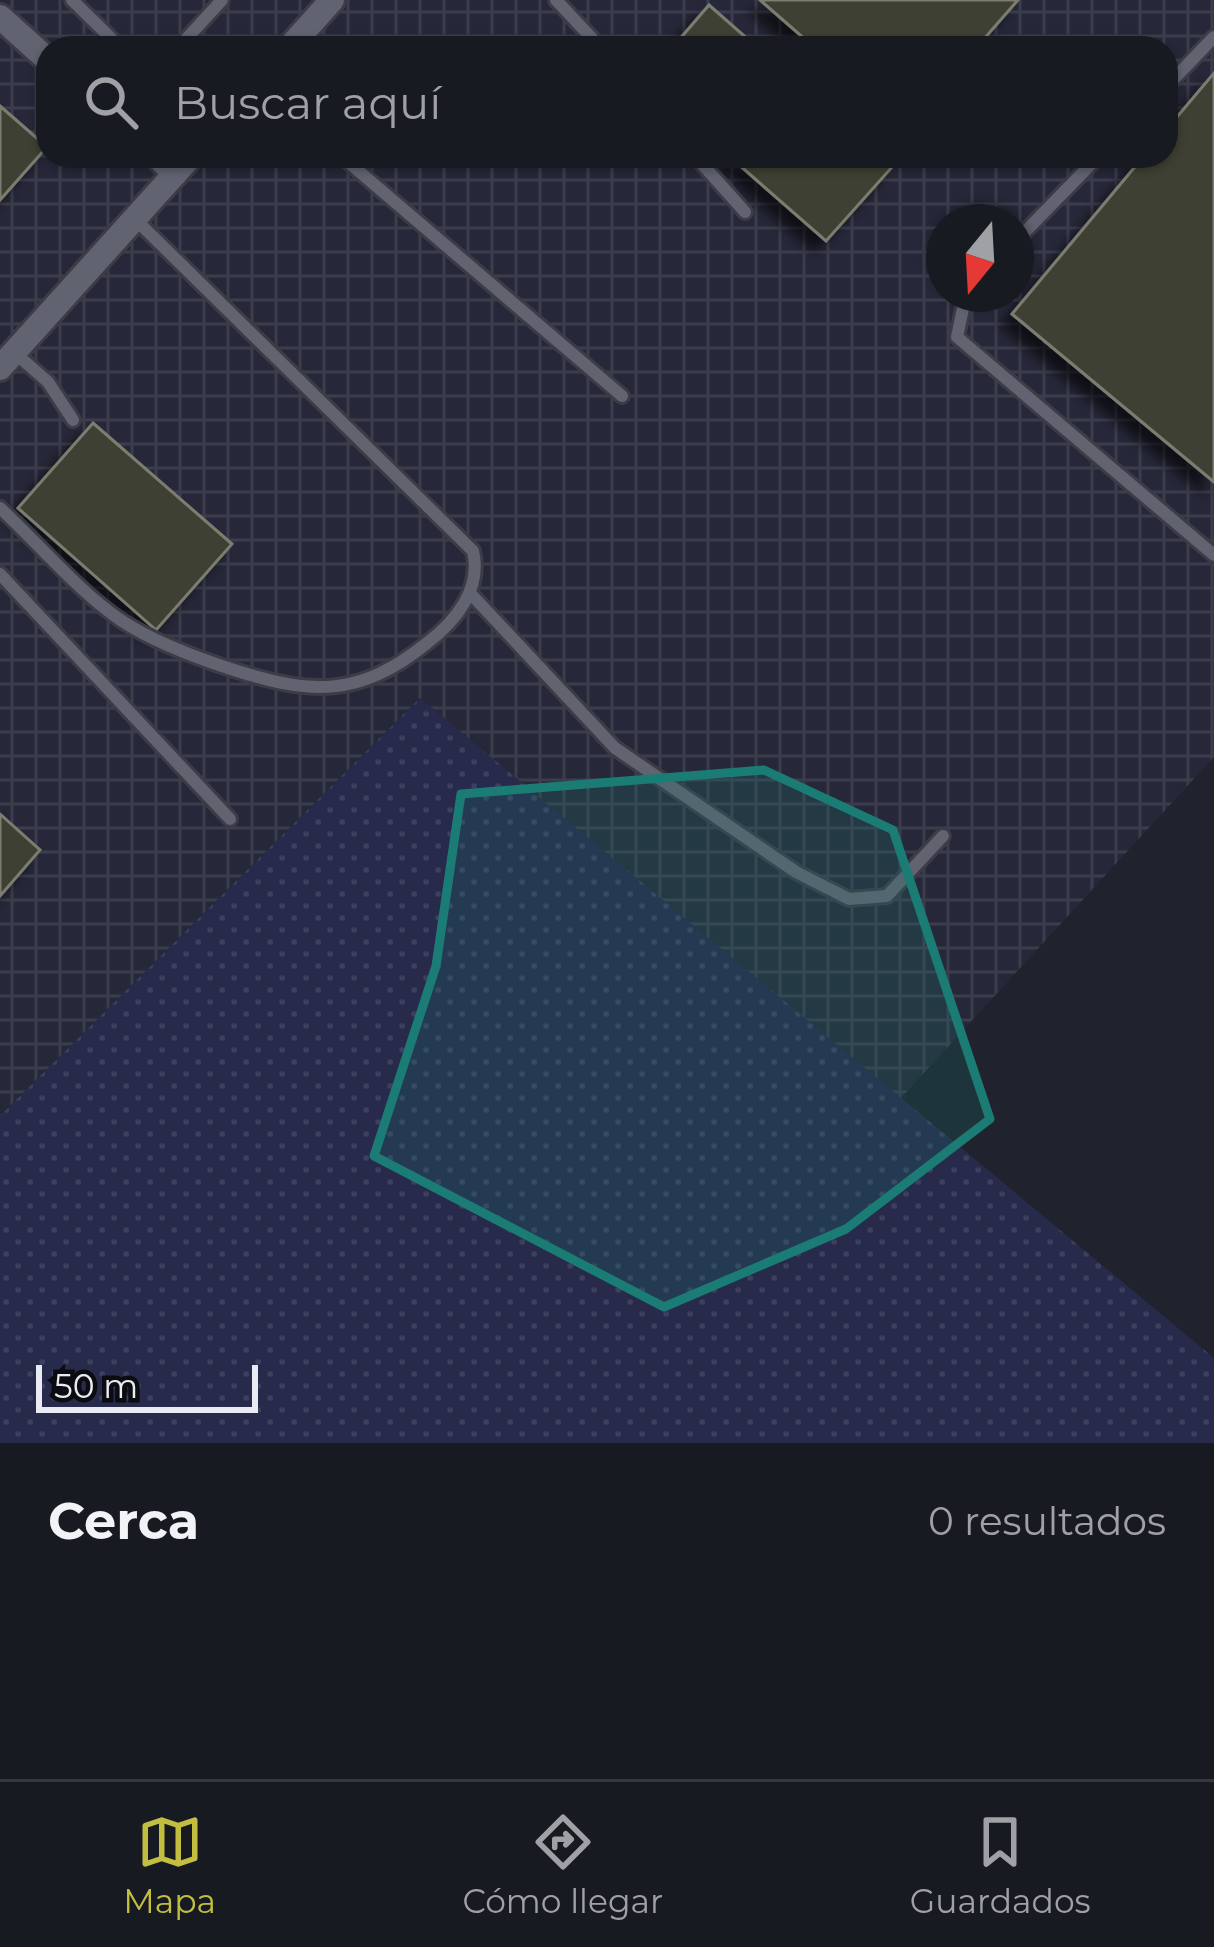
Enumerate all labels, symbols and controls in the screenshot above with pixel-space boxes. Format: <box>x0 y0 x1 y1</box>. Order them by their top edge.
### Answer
search box <box>36 36 1178 168</box>
icon: search <box>78 69 144 135</box>
text: Buscar aquí <box>174 75 441 130</box>
north arrow <box>926 204 1034 312</box>
scale bar <box>36 1359 258 1412</box>
text: 50 m <box>54 1366 138 1406</box>
text: Cerca <box>48 1490 199 1552</box>
text: 0 resultados <box>928 1497 1166 1545</box>
tab: Mapa <box>123 1809 216 1921</box>
tab: Cómo llegar <box>463 1809 663 1921</box>
tab: Guardados <box>910 1809 1091 1921</box>

